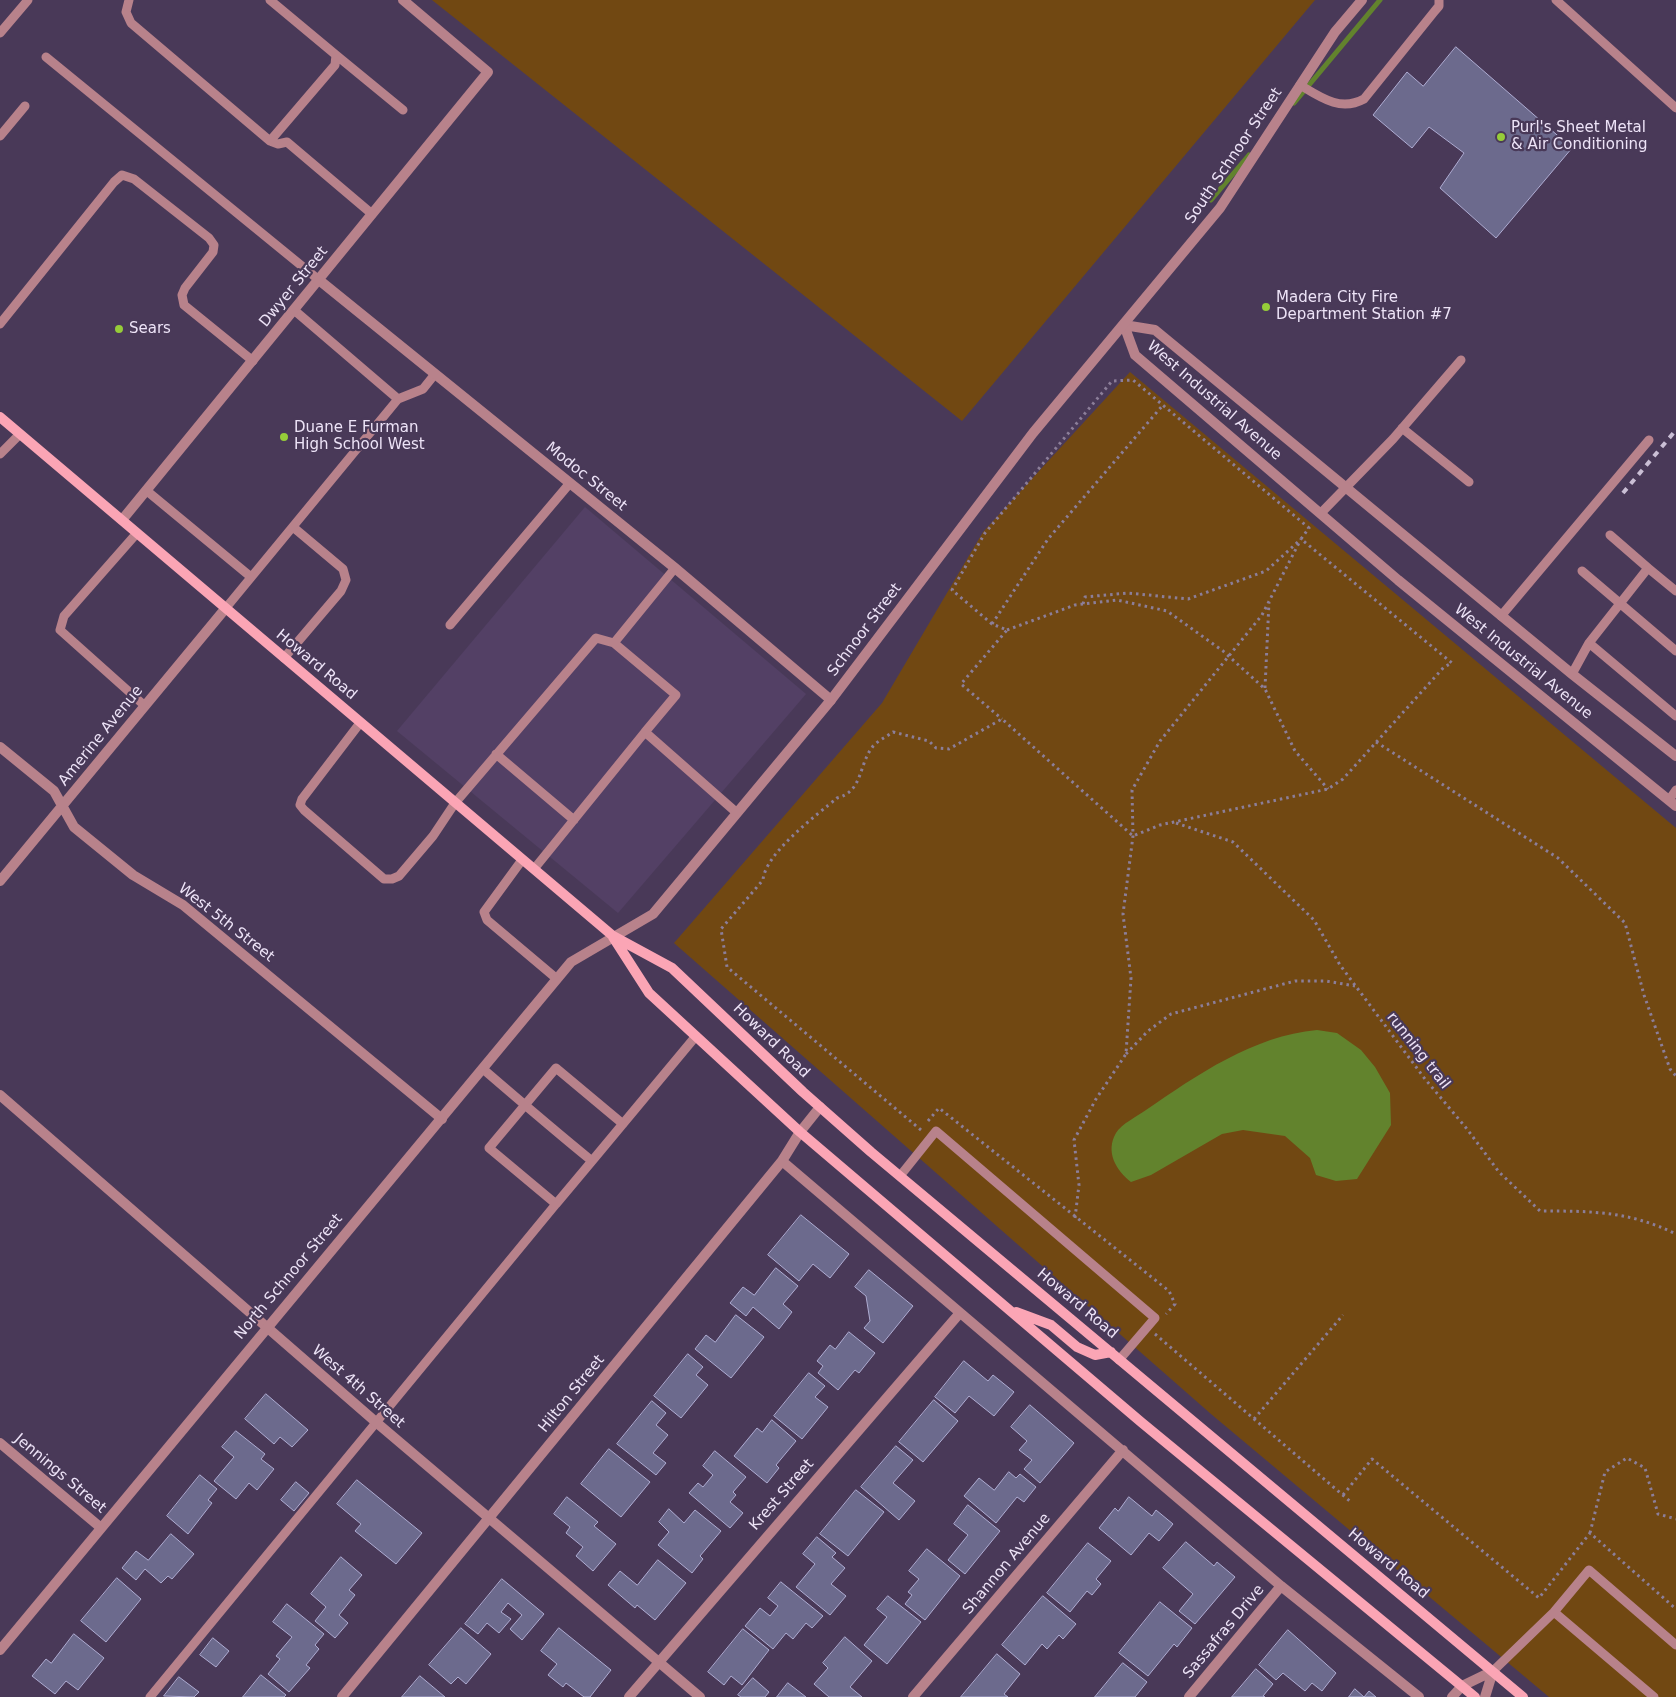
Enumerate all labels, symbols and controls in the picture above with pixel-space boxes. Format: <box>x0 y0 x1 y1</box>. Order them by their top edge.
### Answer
street label: South Schnoor Street <box>1182 85 1286 227</box>
place label: Purl's Sheet Metal & Air Conditioning <box>1511 119 1648 154</box>
marker: Purl's Sheet Metal & Air Conditioning <box>1495 131 1507 143</box>
street label: Dwyer Street <box>256 243 332 331</box>
place label: Madera City Fire Department Station #7 <box>1276 289 1452 324</box>
marker: Madera City Fire Department Station #7 <box>1260 301 1272 313</box>
place label: Sears <box>129 320 171 338</box>
marker: Sears <box>113 323 125 335</box>
street label: West Industrial Avenue <box>1143 338 1285 464</box>
place label: Duane E Furman High School West <box>294 419 425 454</box>
marker: Duane E Furman High School West <box>278 431 290 443</box>
street label: Modoc Street <box>542 439 630 515</box>
street label: Schnoor Street <box>824 580 906 680</box>
street label: West Industrial Avenue <box>1450 601 1596 723</box>
street label: Howard Road <box>272 626 360 704</box>
street label: Amerine Avenue <box>55 682 147 790</box>
street label: West 5th Street <box>174 880 278 966</box>
street label: Howard Road <box>729 1000 813 1082</box>
street label: running trail <box>1383 1009 1453 1093</box>
street label: North Schnoor Street <box>231 1211 347 1343</box>
street label: Howard Road <box>1033 1265 1121 1343</box>
street label: West 4th Street <box>308 1342 408 1432</box>
street label: Hilton Street <box>535 1352 609 1436</box>
street label: Jennings Street <box>11 1430 109 1518</box>
street label: Krest Street <box>746 1456 818 1534</box>
street label: Shannon Avenue <box>959 1510 1055 1618</box>
street label: Howard Road <box>1344 1525 1432 1603</box>
street label: Sassafras Drive <box>1180 1581 1268 1683</box>

